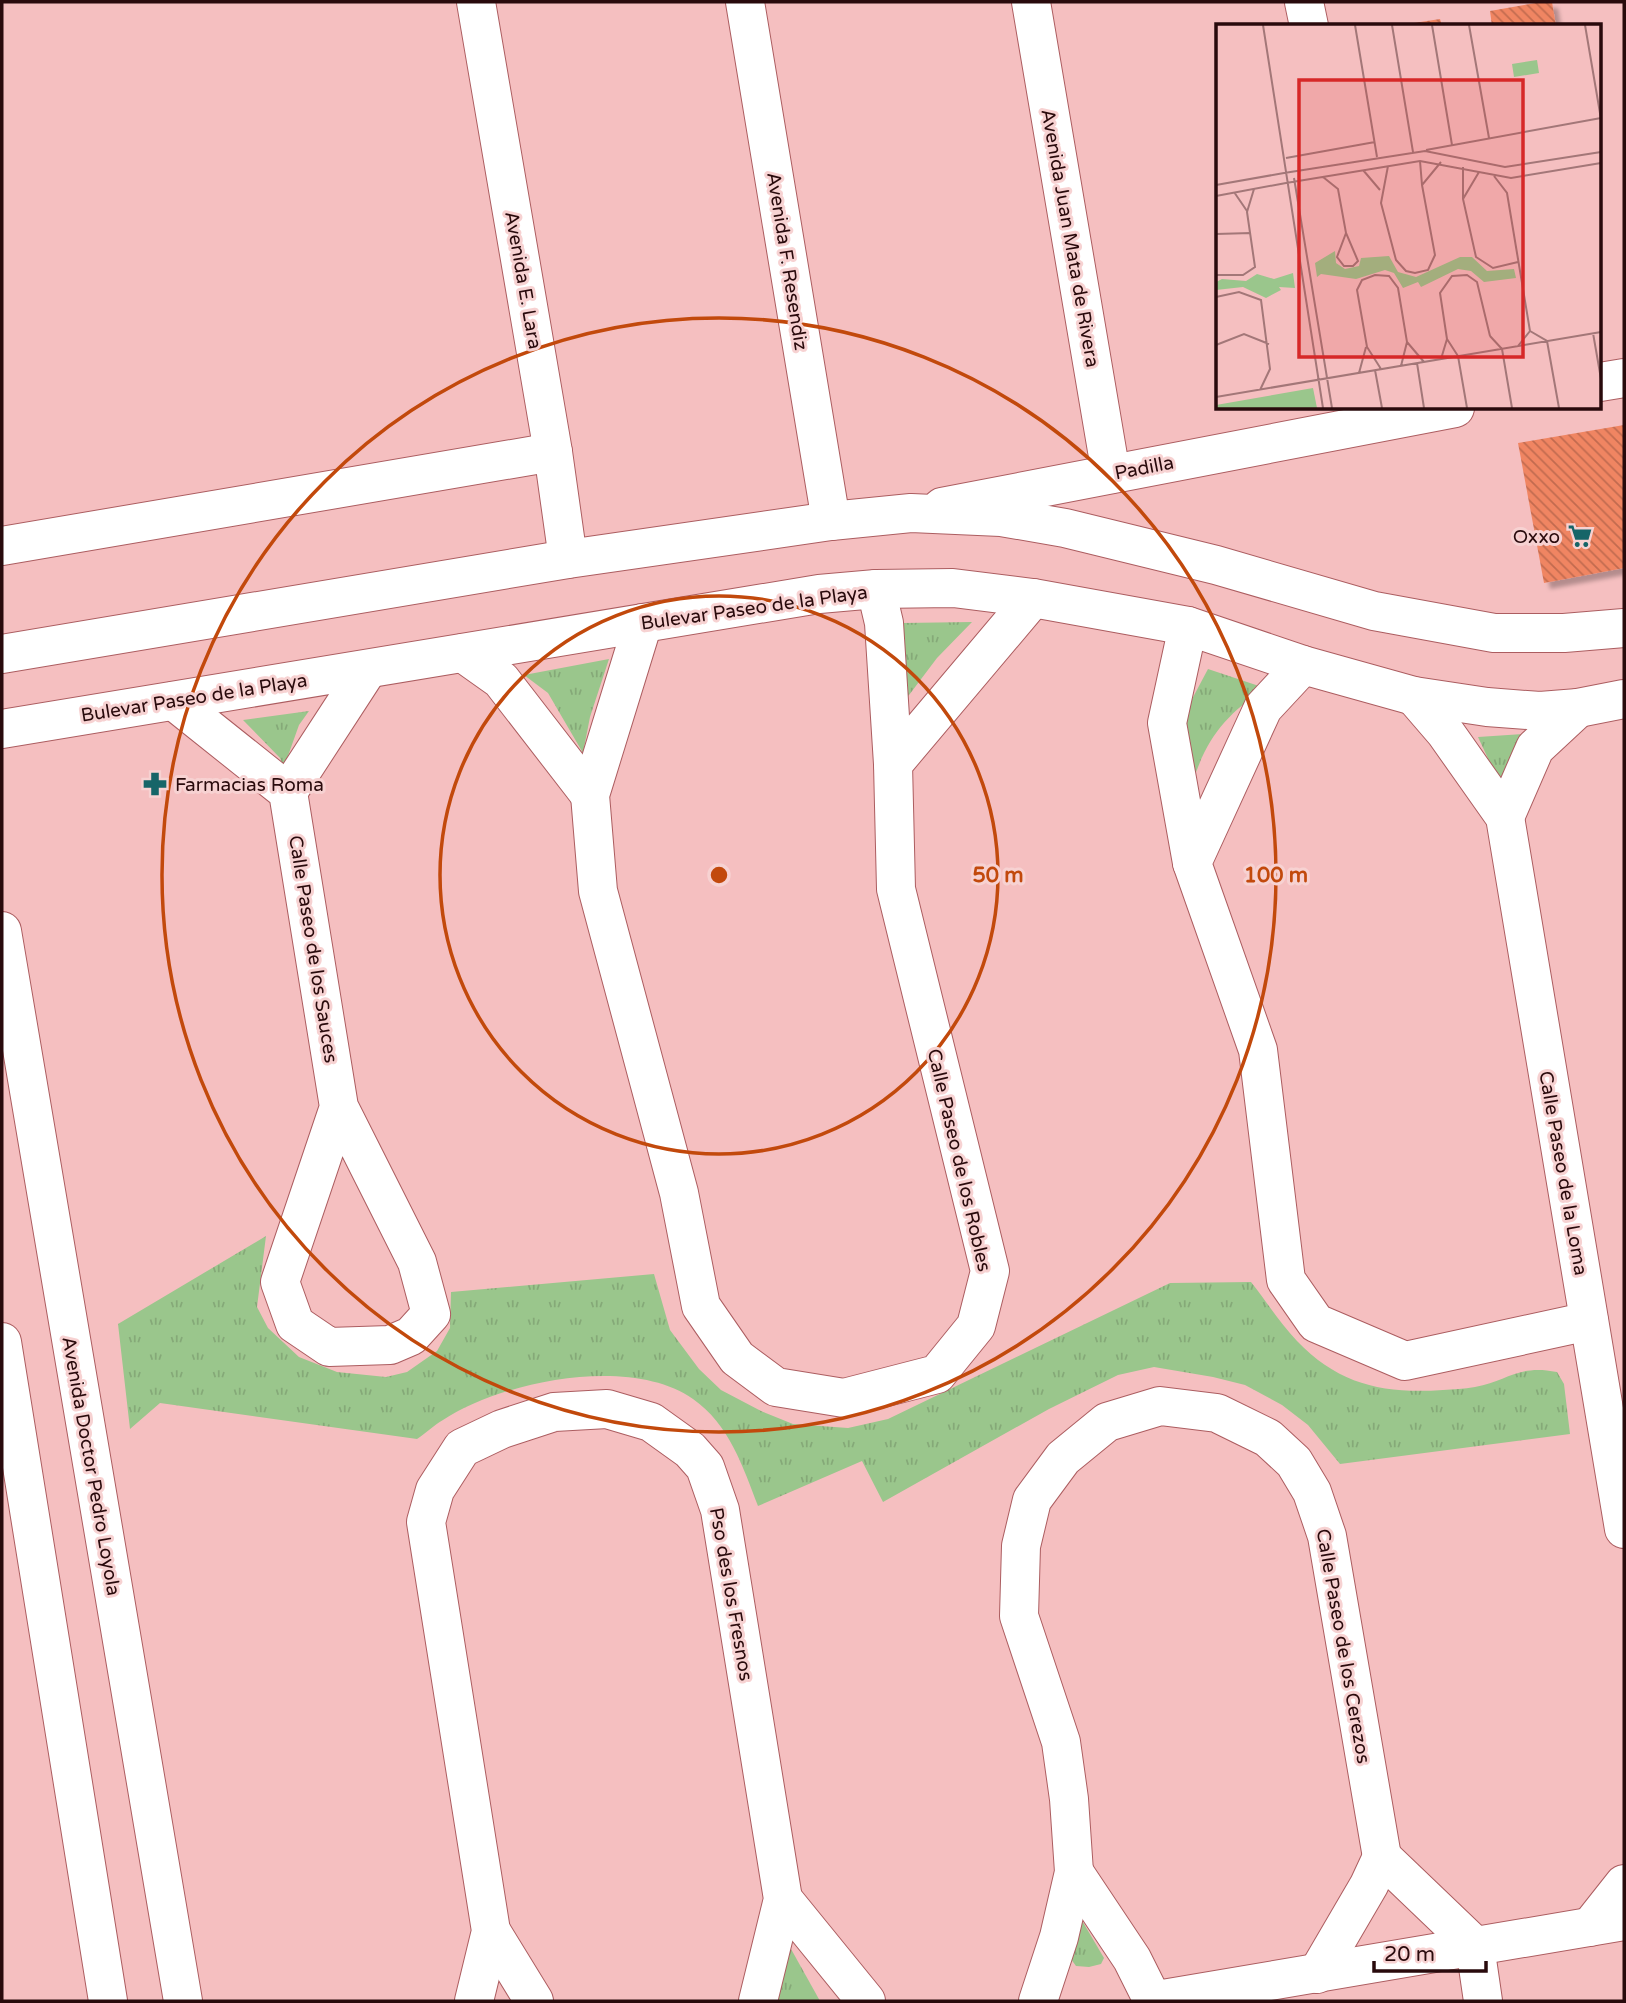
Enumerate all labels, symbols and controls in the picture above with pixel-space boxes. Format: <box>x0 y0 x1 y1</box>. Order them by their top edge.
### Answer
inset map <box>1216 24 1602 410</box>
street label: Avenida Juan Mata de Rivera <box>1036 107 1104 369</box>
street label: Avenida F. Resendiz <box>762 170 812 352</box>
street label: Avenida E. Lara <box>500 209 546 351</box>
street label: Padilla <box>1113 451 1176 484</box>
supermarket icon: Oxxo <box>1566 522 1594 550</box>
place label: Oxxo <box>1513 526 1560 548</box>
street label: Bulevar Paseo de la Playa <box>639 581 869 635</box>
street label: Bulevar Paseo de la Playa <box>79 669 309 727</box>
pharmacy icon: Farmacias Roma <box>141 770 169 798</box>
place label: Farmacias Roma <box>175 774 324 796</box>
street label: Calle Paseo de los Sauces <box>284 834 342 1065</box>
centre of rings <box>707 863 731 887</box>
text: 50 m <box>972 863 1024 888</box>
text: 100 m <box>1244 863 1308 888</box>
street label: Calle Paseo de los Robles <box>923 1047 995 1274</box>
street label: Calle Paseo de la Loma <box>1534 1069 1592 1277</box>
street label: Avenida Doctor Pedro Loyola <box>57 1335 125 1597</box>
street label: Pso des los Fresnos <box>705 1506 757 1683</box>
street label: Calle Paseo de los Cerezos <box>1312 1527 1375 1765</box>
scale bar <box>1374 1930 1486 1974</box>
text: 20 m <box>1384 1942 1435 1967</box>

